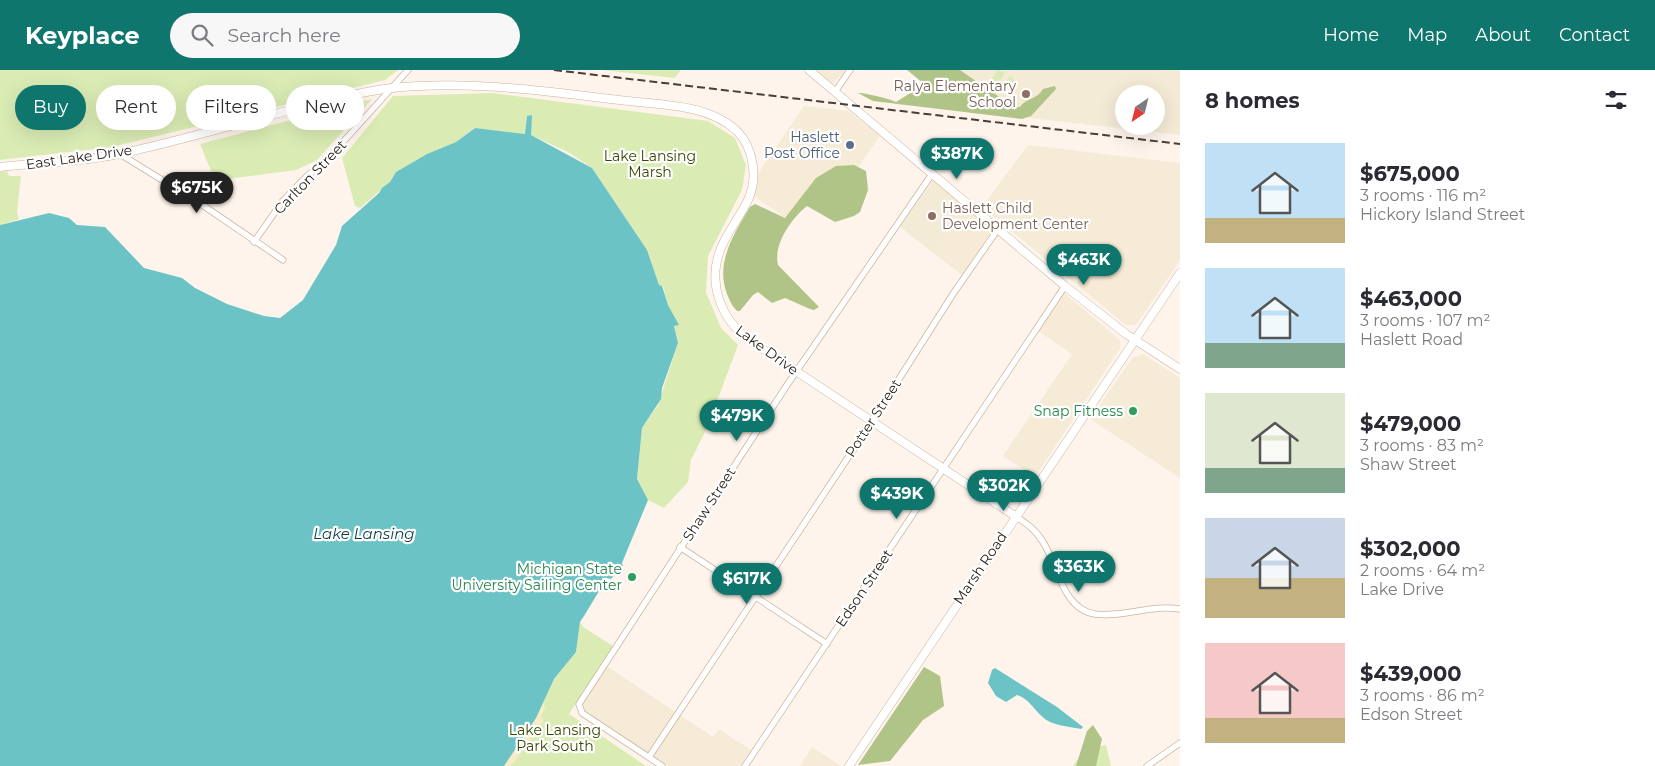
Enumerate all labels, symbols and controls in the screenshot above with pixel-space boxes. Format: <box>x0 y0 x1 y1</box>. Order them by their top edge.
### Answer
search box <box>170 13 520 58</box>
text: Keyplace <box>25 21 140 50</box>
icon: search <box>188 21 216 49</box>
text: Search here <box>228 24 341 47</box>
text: Home <box>1323 24 1379 46</box>
text: Map <box>1407 24 1447 46</box>
text: About <box>1475 24 1531 46</box>
text: Contact <box>1559 24 1630 46</box>
place label: Ralya Elementary School <box>894 77 1016 111</box>
chip: Buy <box>15 85 86 130</box>
chip: Rent <box>96 85 176 130</box>
chip: Filters <box>186 85 276 130</box>
chip: New <box>286 85 364 130</box>
north arrow <box>1115 85 1165 135</box>
map controls <box>1115 85 1165 135</box>
icon: filters <box>1602 86 1630 114</box>
marker: Ralya Elementary School <box>1020 88 1032 100</box>
text: 8 homes <box>1205 88 1300 113</box>
place label: Haslett Post Office <box>764 128 840 162</box>
street label: Carlton Street <box>270 136 350 218</box>
pin: $387K <box>922 138 992 180</box>
marker: Haslett Post Office <box>844 139 856 151</box>
street label: East Lake Drive <box>25 141 133 173</box>
text: $387K <box>931 144 983 163</box>
park label: Lake Lansing Marsh <box>604 147 696 181</box>
text: $675,000 <box>1360 161 1460 186</box>
icon: home <box>1245 163 1305 223</box>
pin: $675K <box>162 172 232 214</box>
text: $675K <box>171 178 223 197</box>
text: 3 rooms · 116 m² <box>1360 186 1486 205</box>
place label: Haslett Child Development Center <box>942 199 1089 233</box>
text: Hickory Island Street <box>1360 205 1525 224</box>
marker: Haslett Child Development Center <box>926 210 938 222</box>
pin: $463K <box>1049 244 1119 286</box>
text: $463K <box>1058 250 1110 269</box>
text: $463,000 <box>1360 286 1462 311</box>
icon: home <box>1245 288 1305 348</box>
text: 3 rooms · 107 m² <box>1360 311 1490 330</box>
street label: Lake Drive <box>732 321 802 379</box>
text: Haslett Road <box>1360 330 1463 349</box>
street label: Potter Street <box>841 375 905 460</box>
pin: $479K <box>702 400 772 442</box>
place label: Snap Fitness <box>1034 402 1123 420</box>
marker: Snap Fitness <box>1127 405 1139 417</box>
text: $479K <box>711 406 763 425</box>
text: $479,000 <box>1360 411 1461 436</box>
icon: home <box>1245 413 1305 473</box>
text: 3 rooms · 83 m² <box>1360 436 1484 455</box>
text: Shaw Street <box>1360 455 1457 474</box>
street label: Shaw Street <box>678 463 740 544</box>
pin: $302K <box>969 470 1039 512</box>
text: $302K <box>978 476 1030 495</box>
pin: $439K <box>862 478 932 520</box>
text: $439K <box>871 484 923 503</box>
water label: Lake Lansing <box>313 524 415 543</box>
street label: Marsh Road <box>949 528 1011 608</box>
text: $302,000 <box>1360 536 1461 561</box>
icon: home <box>1245 538 1305 598</box>
street label: Edson Street <box>831 545 897 630</box>
pin: $363K <box>1044 550 1114 593</box>
text: $363K <box>1053 557 1105 576</box>
place label: Michigan State University Sailing Center <box>451 560 622 594</box>
text: 2 rooms · 64 m² <box>1360 561 1485 580</box>
pin: $617K <box>712 562 782 605</box>
text: $617K <box>723 569 771 588</box>
marker: Michigan State University Sailing Center <box>626 571 638 583</box>
text: Lake Drive <box>1360 580 1444 599</box>
text: $439,000 <box>1360 661 1461 686</box>
icon: home <box>1245 663 1305 723</box>
text: 3 rooms · 86 m² <box>1360 686 1485 705</box>
text: Edson Street <box>1360 705 1463 724</box>
park label: Lake Lansing Park South <box>509 721 601 755</box>

